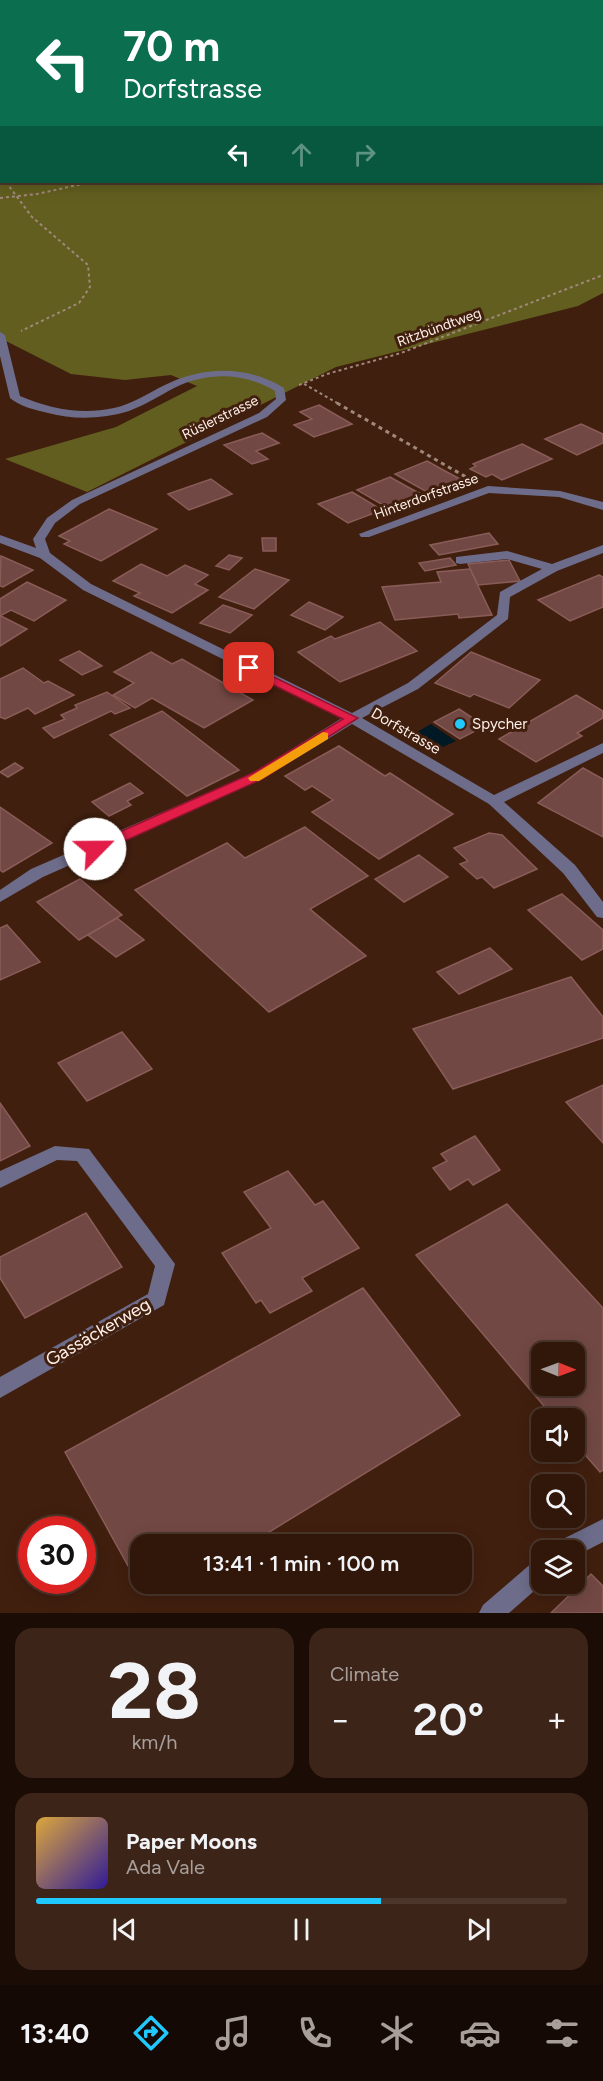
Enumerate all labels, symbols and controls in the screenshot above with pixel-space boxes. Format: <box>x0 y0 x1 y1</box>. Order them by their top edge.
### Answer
text: 70 m <box>123 21 220 72</box>
icon: left <box>24 24 102 102</box>
text: Dorfstrasse <box>123 72 262 105</box>
icon: left <box>222 138 255 171</box>
icon: ahead <box>285 138 318 171</box>
icon: right <box>348 138 381 171</box>
street label: Ritzbündtweg <box>395 304 484 351</box>
street label: Rüslerstrasse <box>179 391 262 443</box>
street label: Hinterdorfstrasse <box>372 470 481 523</box>
pin <box>223 642 274 693</box>
icon: arrive <box>232 651 265 684</box>
street label: Dorfstrasse <box>368 704 444 758</box>
place label: Spycher <box>472 715 527 733</box>
marker: Spycher <box>453 717 467 731</box>
position arrow <box>63 817 127 881</box>
street label: Gassäckerweg <box>42 1293 154 1371</box>
north arrow <box>531 1342 585 1396</box>
map controls <box>531 1342 585 1594</box>
button: sound <box>531 1408 585 1462</box>
button: search <box>531 1474 585 1528</box>
speed limit sign: 30 <box>18 1516 96 1594</box>
button: layers <box>531 1540 585 1594</box>
text: 13:41 · 1 min · 100 m <box>203 1550 399 1577</box>
text: 28 <box>108 1644 201 1738</box>
text: Climate <box>330 1662 399 1686</box>
text: 20° <box>413 1692 484 1746</box>
text: − <box>330 1700 351 1739</box>
text: + <box>546 1700 567 1739</box>
text: km/h <box>132 1730 177 1754</box>
text: Paper Moons <box>126 1828 257 1855</box>
text: Ada Vale <box>126 1855 205 1879</box>
icon: previous <box>108 1913 141 1946</box>
icon: pause <box>285 1913 318 1946</box>
icon: next <box>462 1913 495 1946</box>
icon: directions <box>130 2012 172 2054</box>
icon: music <box>212 2012 254 2054</box>
icon: phone <box>294 2012 336 2054</box>
icon: climate <box>376 2012 418 2054</box>
icon: car <box>459 2012 501 2054</box>
icon: filters <box>541 2012 583 2054</box>
text: 13:40 <box>20 2017 89 2050</box>

